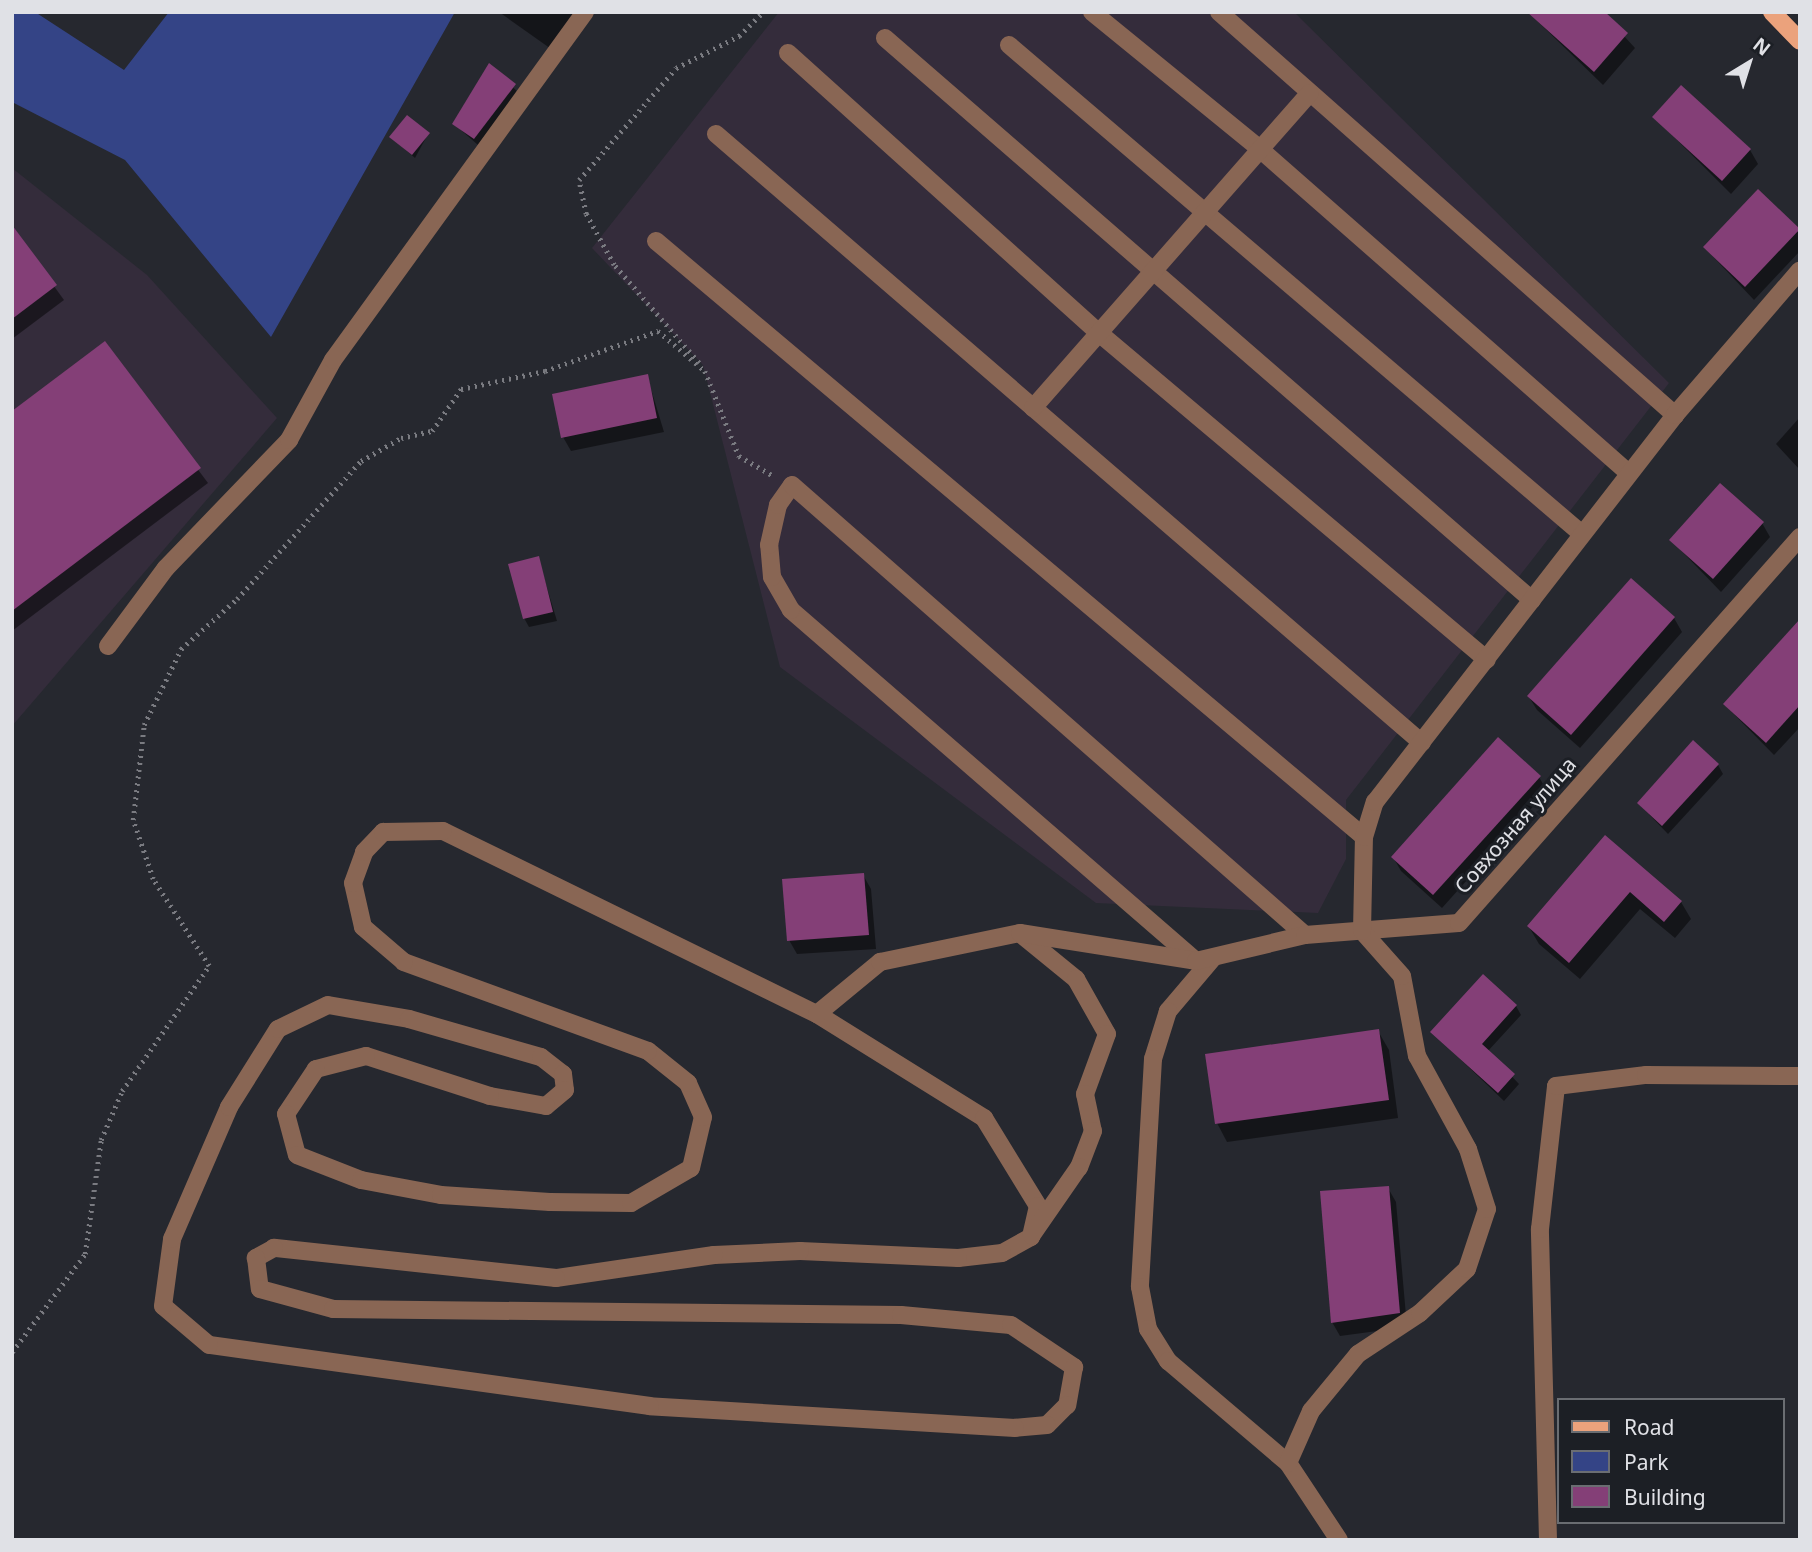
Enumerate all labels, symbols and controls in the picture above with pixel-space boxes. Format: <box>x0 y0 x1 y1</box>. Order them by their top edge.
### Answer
north arrow <box>1714 28 1784 98</box>
text: N <box>1748 31 1776 61</box>
street label: Совхозная улица <box>1449 752 1581 898</box>
legend <box>1556 1398 1784 1524</box>
text: Road <box>1624 1413 1674 1441</box>
text: Park <box>1624 1448 1668 1476</box>
text: Building <box>1624 1483 1706 1511</box>

